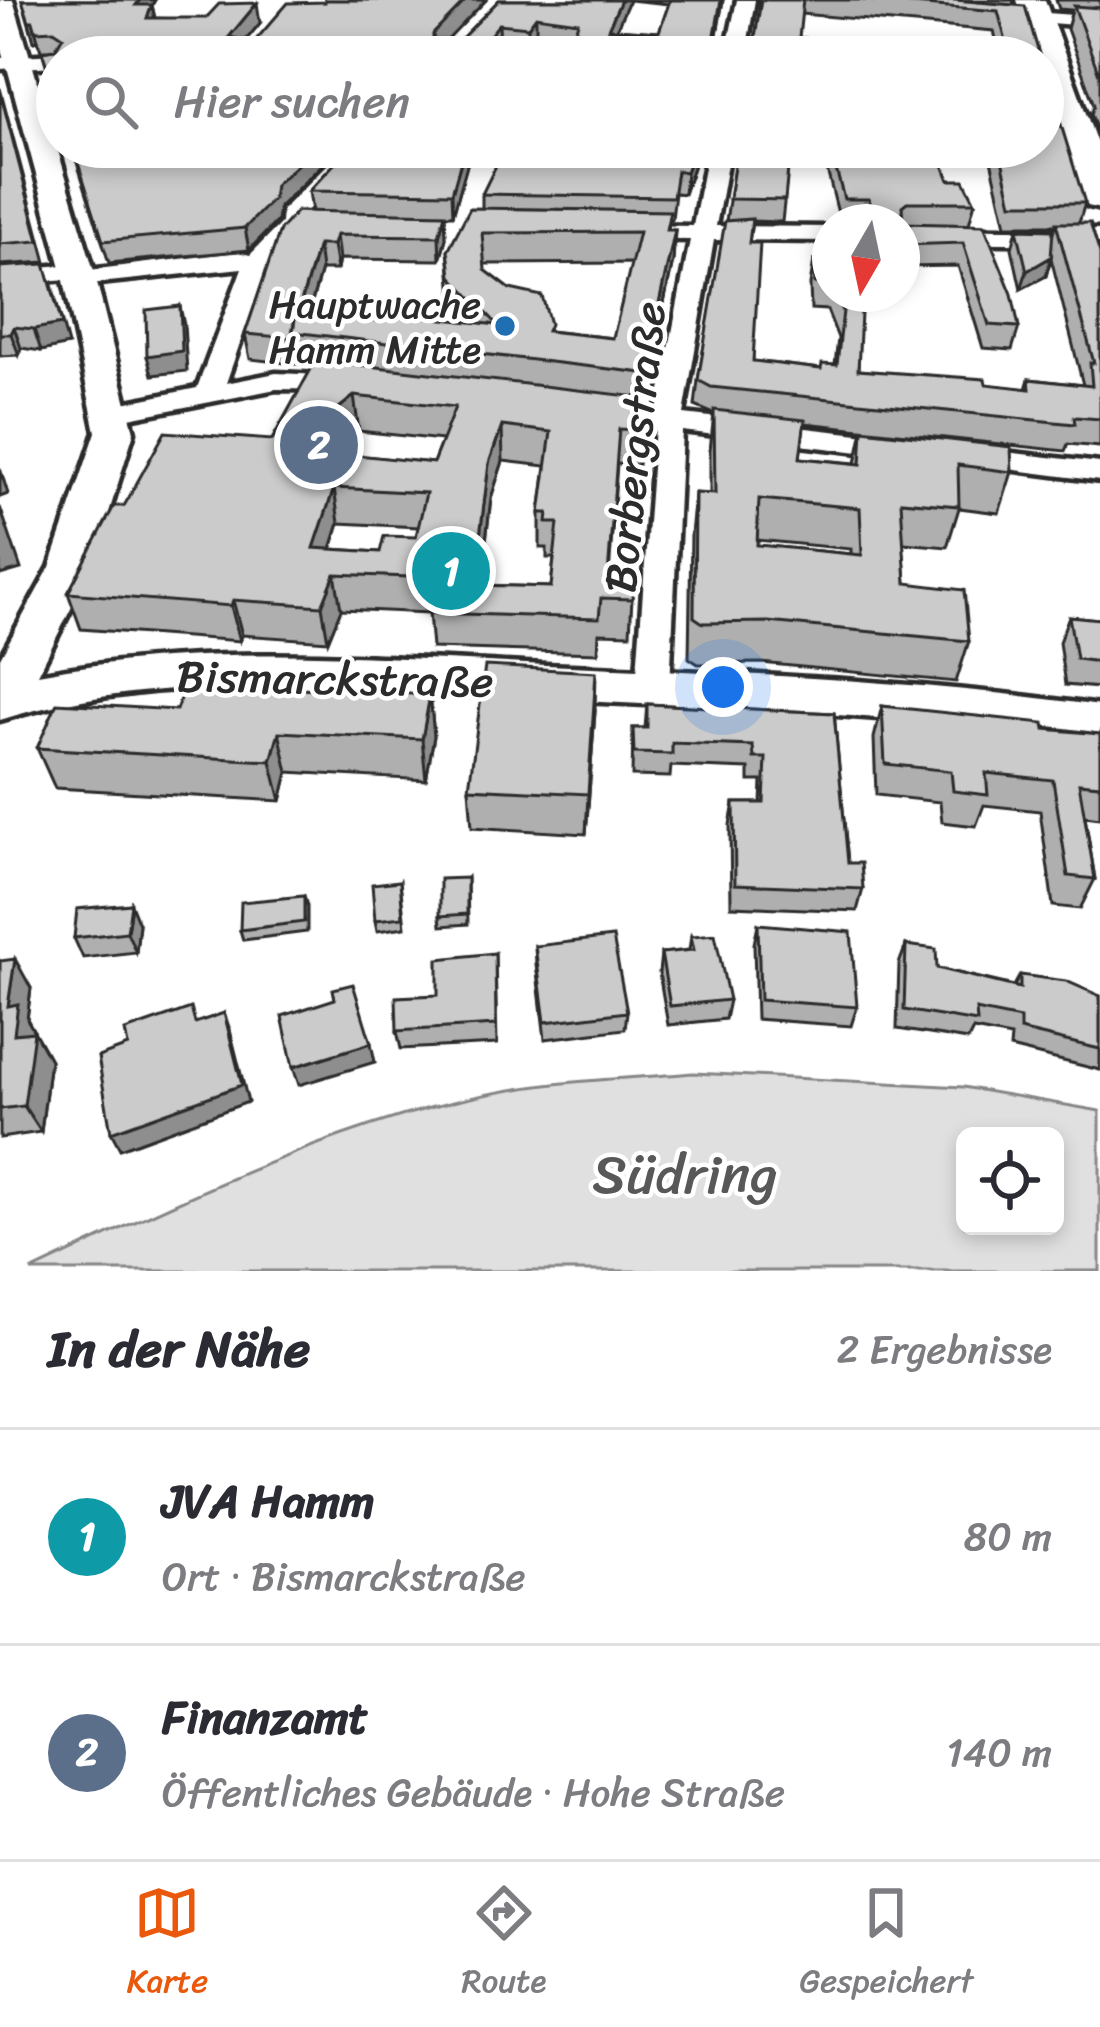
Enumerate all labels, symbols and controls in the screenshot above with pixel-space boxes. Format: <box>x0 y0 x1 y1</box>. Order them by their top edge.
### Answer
search box <box>36 36 1064 168</box>
text: Hier suchen <box>174 62 410 142</box>
icon: search <box>78 69 144 135</box>
north arrow <box>812 204 920 312</box>
place label: Hauptwache Hamm Mitte <box>269 270 481 384</box>
street label: Borbergstraße <box>580 298 690 597</box>
marker: Hauptwache Hamm Mitte <box>492 313 518 339</box>
pin: 2 <box>280 400 358 490</box>
pin: 1 <box>412 526 490 616</box>
street label: Bismarckstraße <box>176 636 494 722</box>
your location <box>693 657 753 717</box>
park label: Südring <box>593 1127 777 1223</box>
map controls <box>956 1127 1064 1235</box>
button: locate <box>956 1127 1064 1235</box>
text: In der Nähe <box>48 1304 310 1394</box>
text: 2 Ergebnisse <box>837 1315 1052 1384</box>
text: JVA Hamm <box>162 1462 375 1542</box>
text: 1 <box>79 1502 95 1571</box>
text: 80 m <box>964 1502 1052 1571</box>
text: Ort · Bismarckstraße <box>162 1542 526 1611</box>
text: Finanzamt <box>162 1678 368 1758</box>
text: 2 <box>76 1718 98 1787</box>
text: 140 m <box>946 1718 1052 1787</box>
text: Öffentliches Gebäude · Hohe Straße <box>162 1758 785 1827</box>
tab: Karte <box>127 1880 208 2010</box>
tab: Route <box>461 1880 546 2010</box>
tab: Gespeichert <box>800 1880 973 2010</box>

